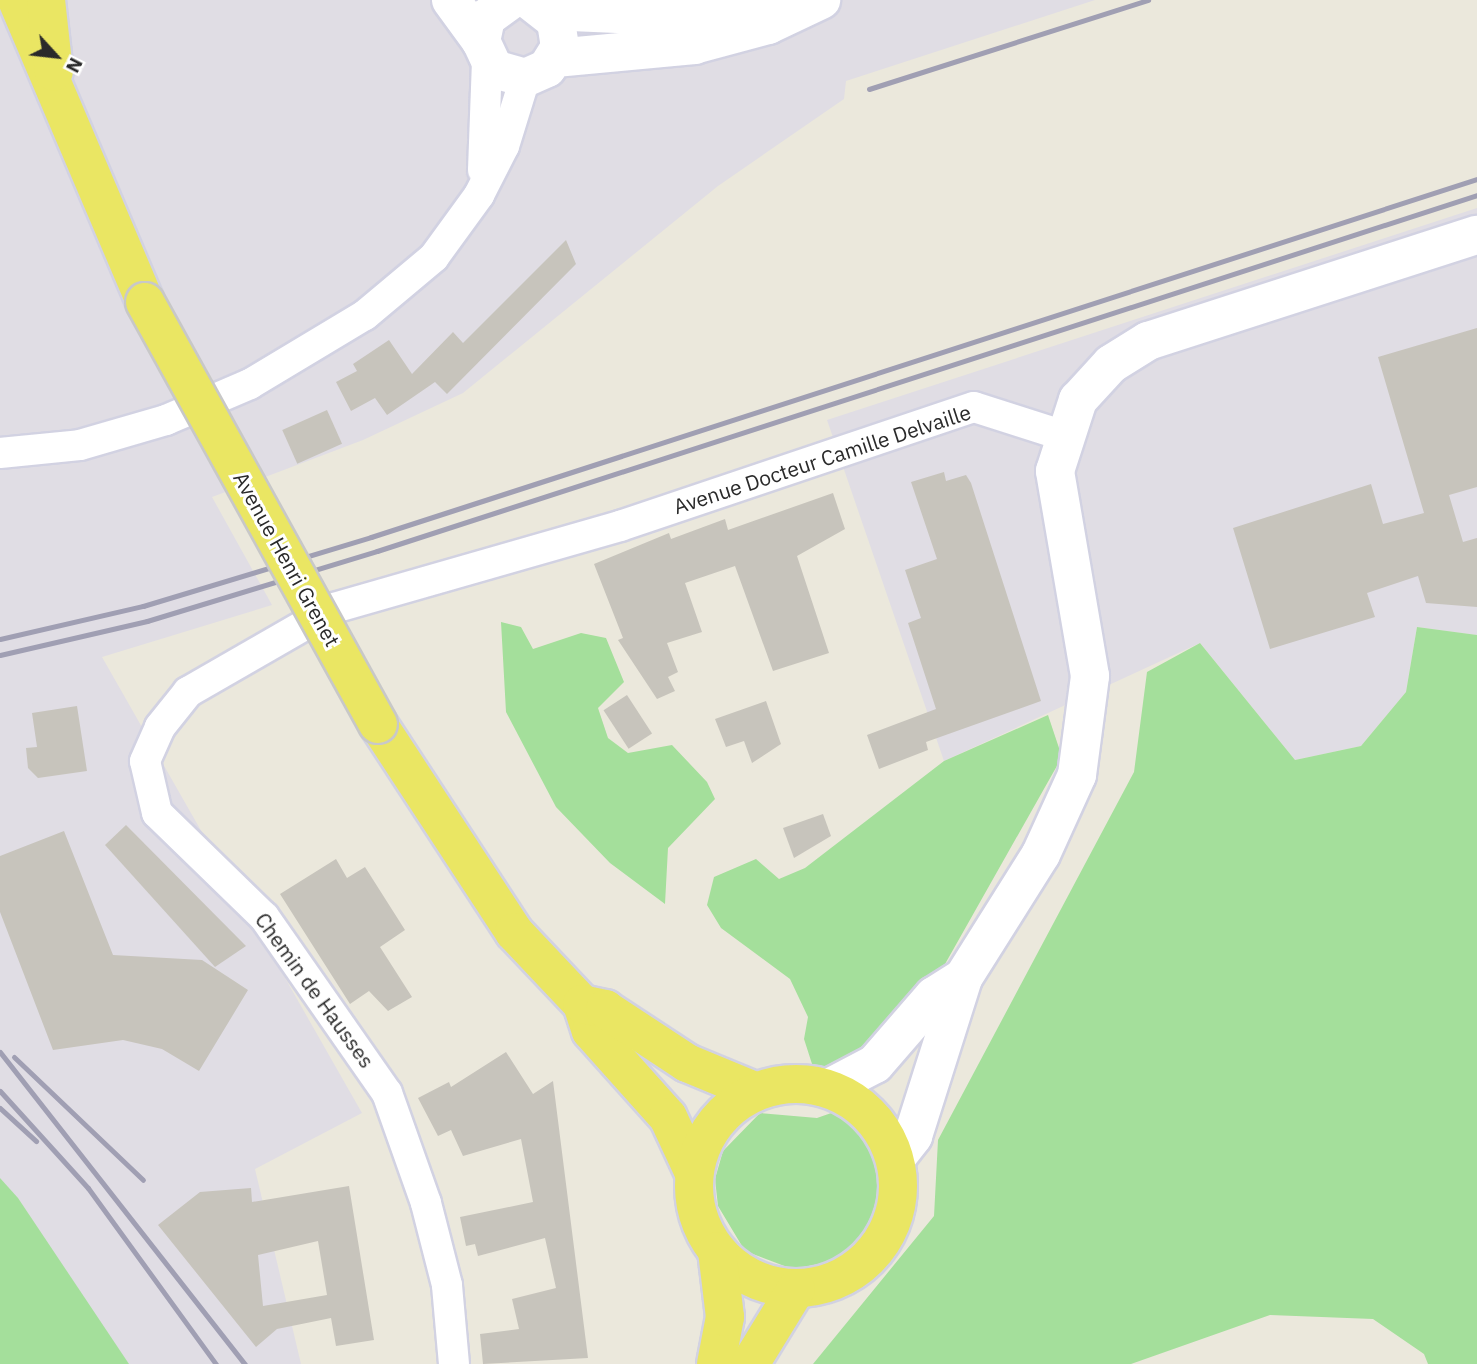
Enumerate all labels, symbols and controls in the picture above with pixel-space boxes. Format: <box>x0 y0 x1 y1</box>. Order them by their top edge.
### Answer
north arrow <box>21 21 91 91</box>
text: N <box>61 54 89 77</box>
street label: Avenue Docteur Camille Delvaille <box>670 399 974 519</box>
street label: Avenue Henri Grenet <box>229 467 345 651</box>
street label: Chemin de Hausses <box>250 907 380 1073</box>

